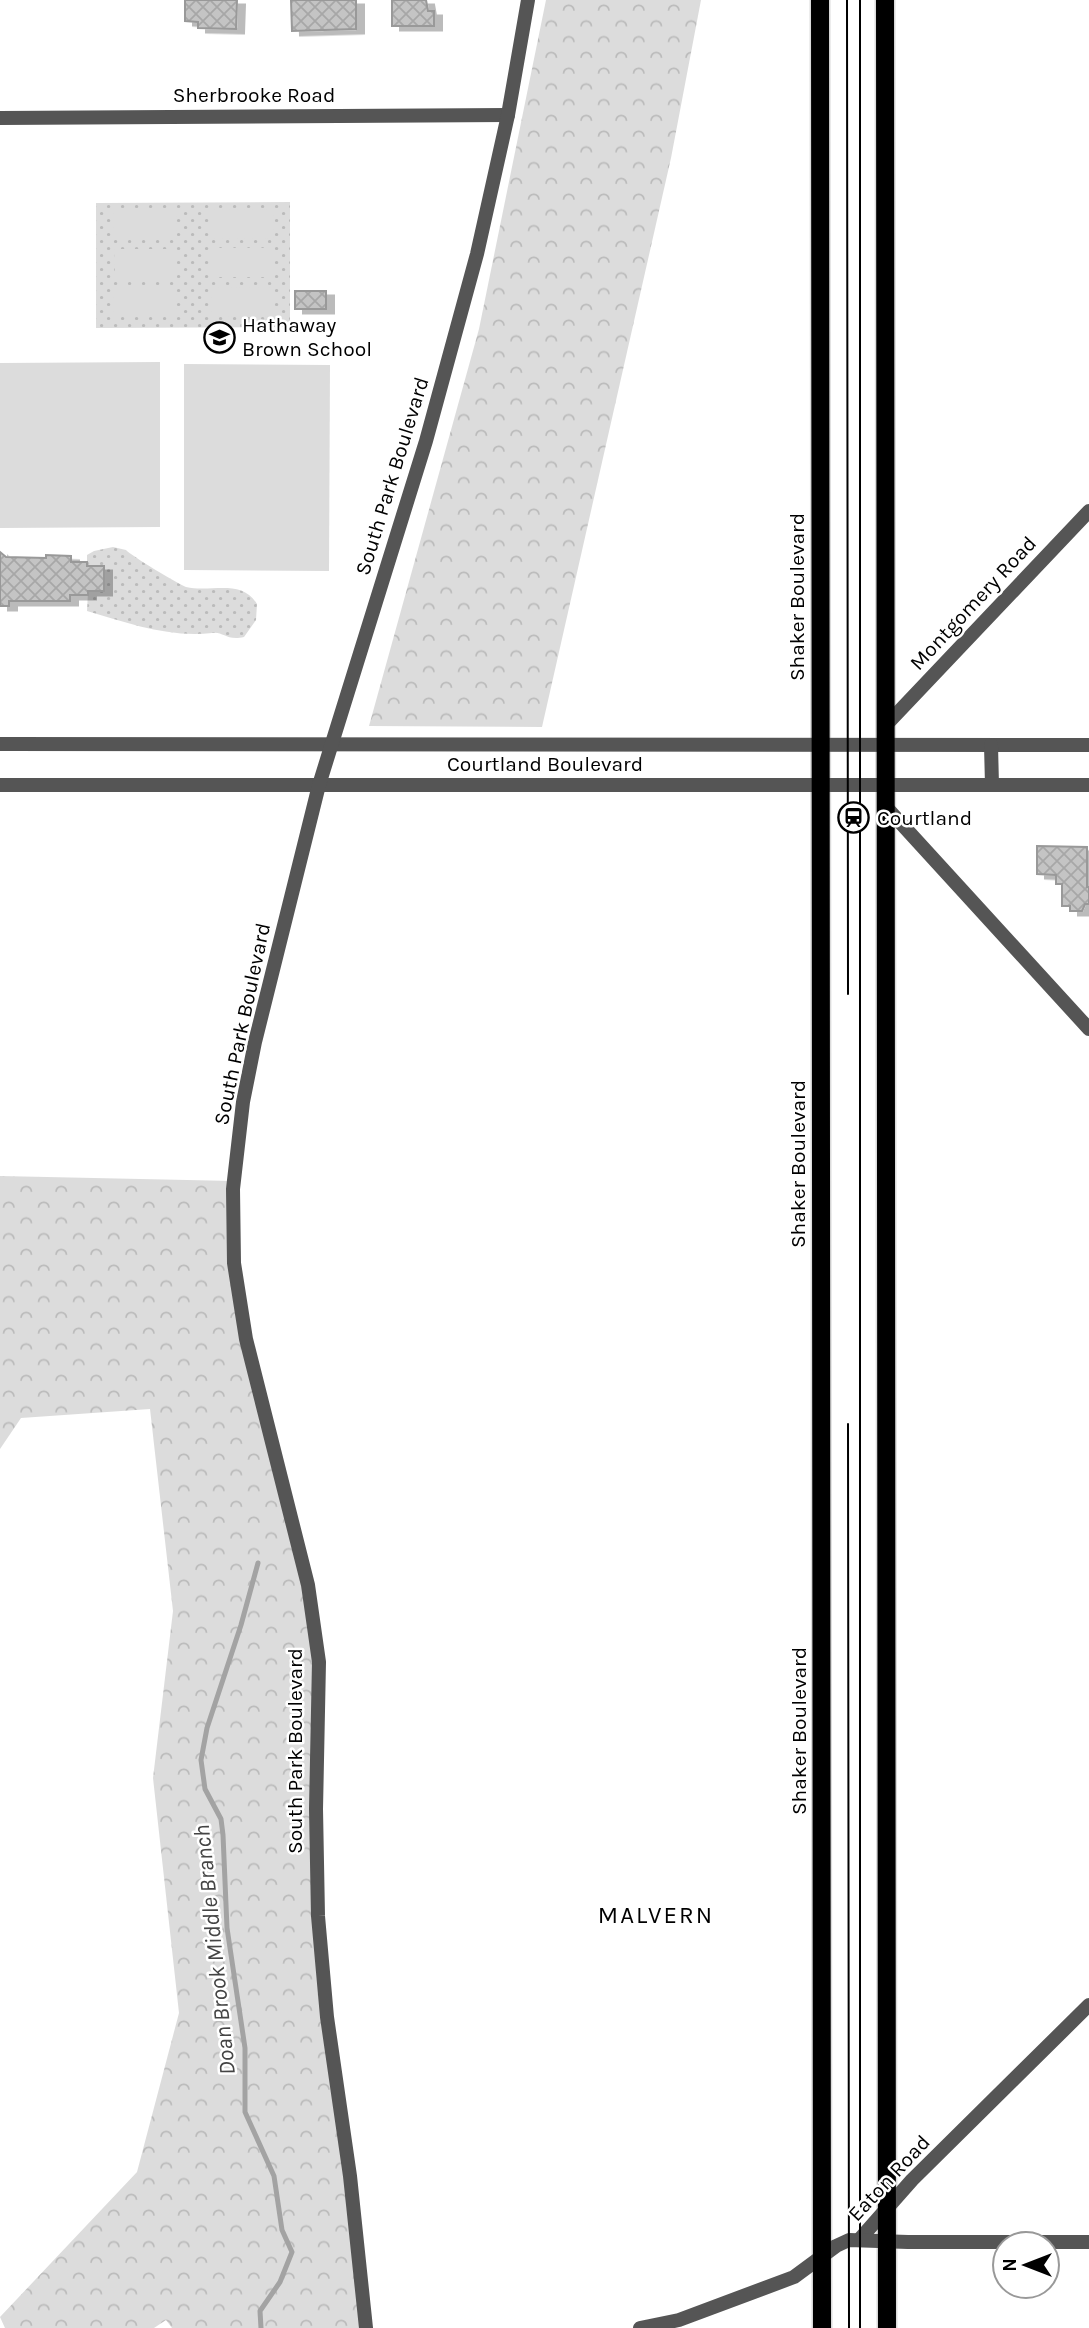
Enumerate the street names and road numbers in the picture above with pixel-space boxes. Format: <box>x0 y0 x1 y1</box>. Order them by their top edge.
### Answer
street label: Sherbrooke Road <box>173 83 335 107</box>
street label: South Park Boulevard <box>350 374 434 578</box>
street label: Shaker Boulevard <box>785 513 809 681</box>
street label: Montgomery Road <box>905 531 1041 675</box>
street label: Courtland Boulevard <box>447 752 643 776</box>
street label: South Park Boulevard <box>209 921 275 1127</box>
street label: Shaker Boulevard <box>786 1080 810 1248</box>
street label: Shaker Boulevard <box>787 1647 811 1815</box>
street label: South Park Boulevard <box>283 1648 307 1854</box>
street label: Eaton Road <box>843 2130 935 2226</box>

